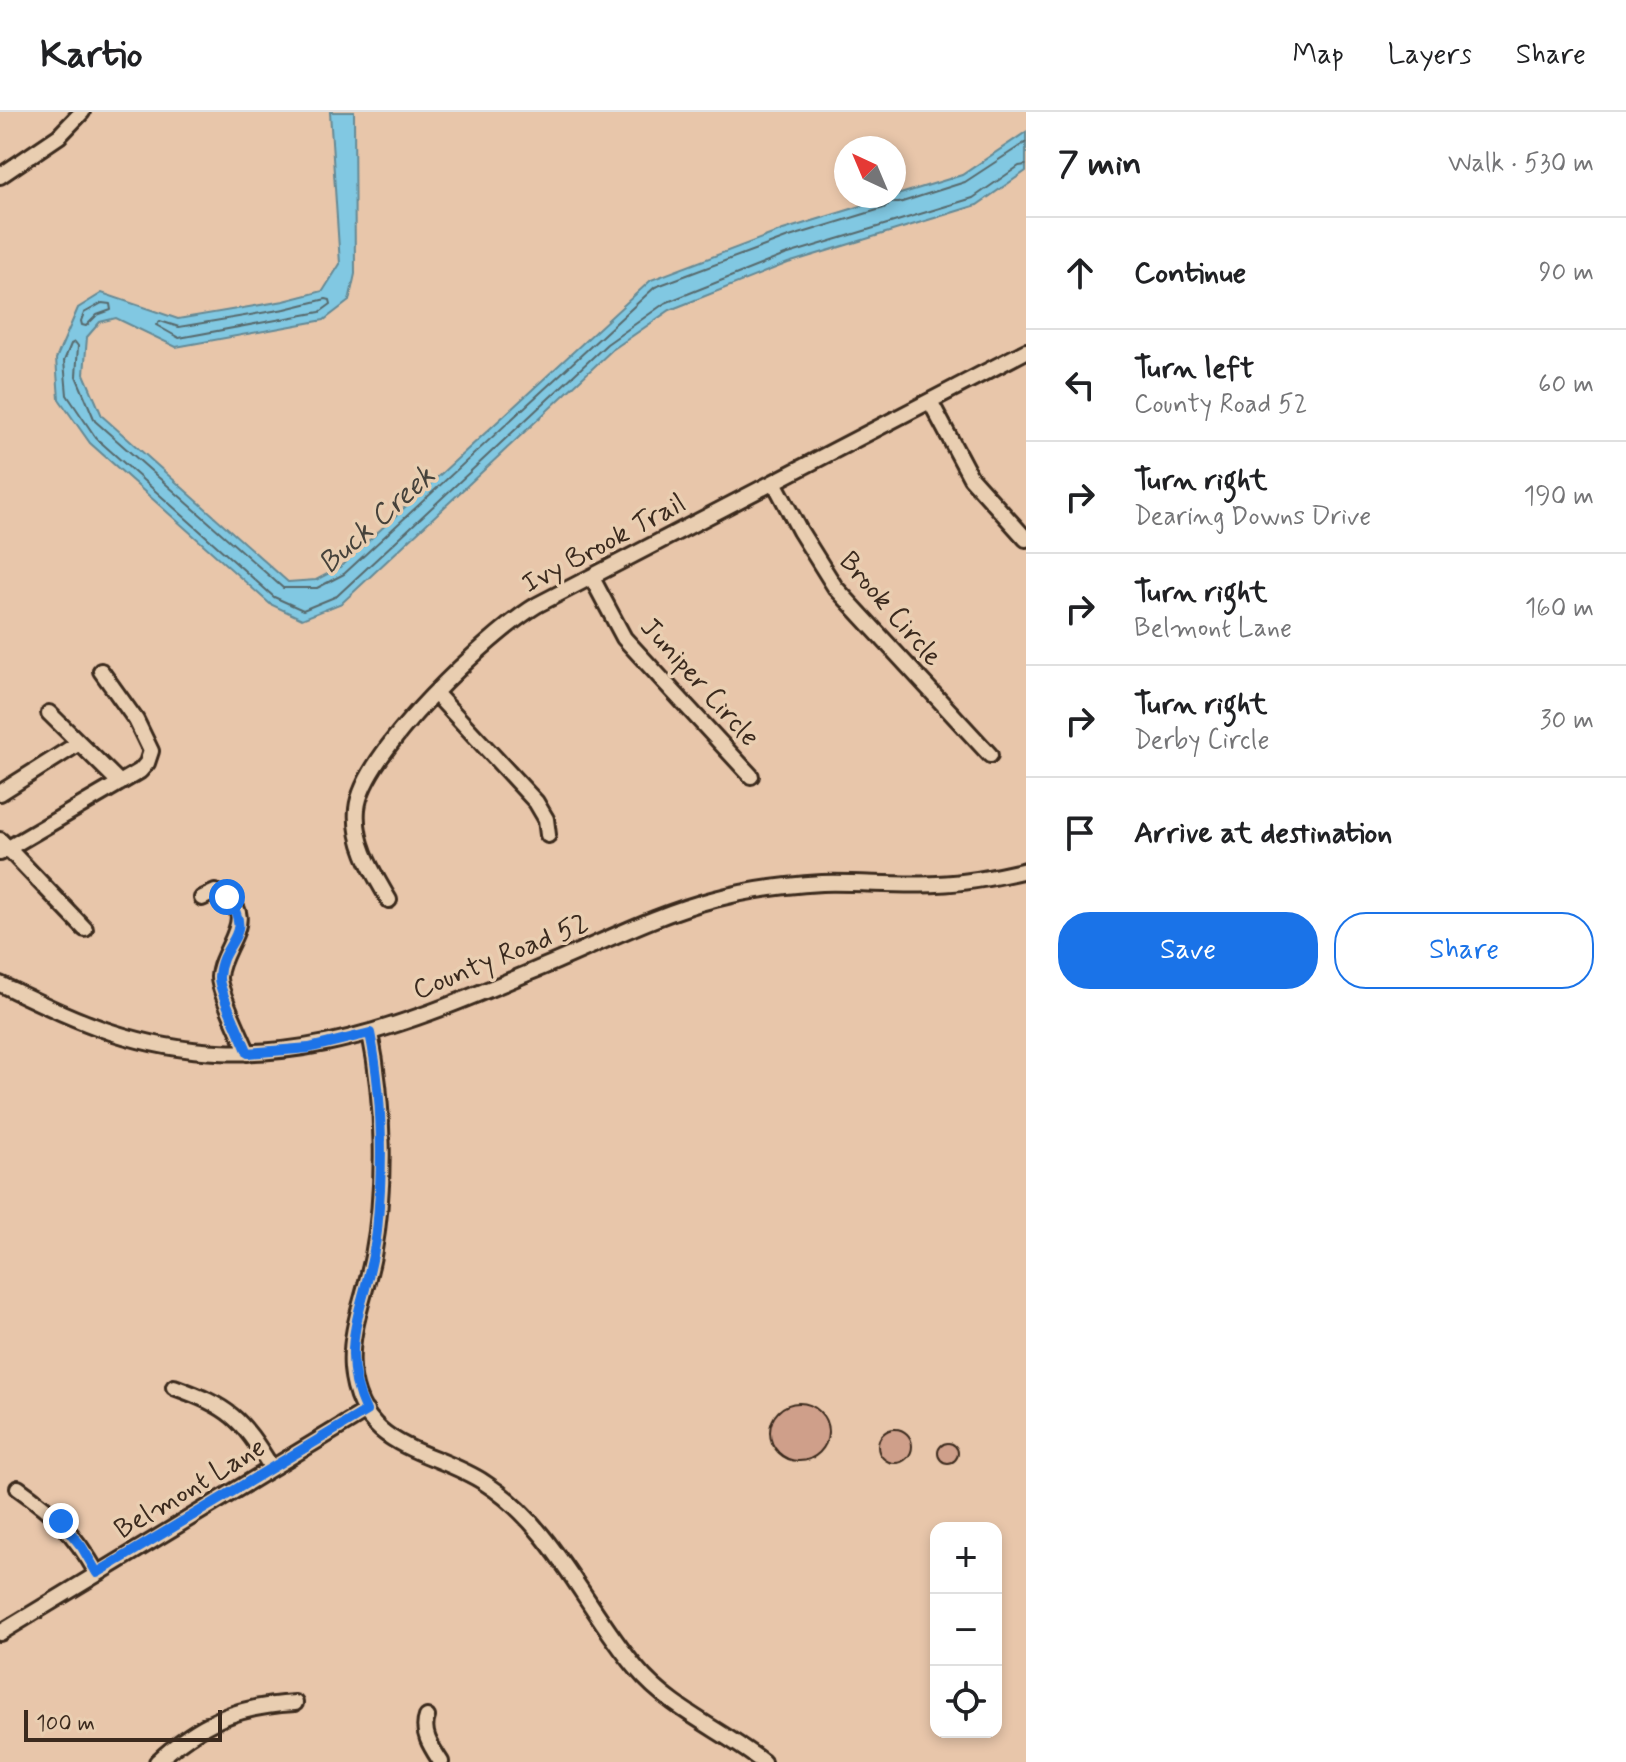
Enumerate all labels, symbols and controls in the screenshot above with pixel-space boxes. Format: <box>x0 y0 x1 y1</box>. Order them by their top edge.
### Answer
text: Kartio <box>40 31 143 80</box>
text: Map <box>1293 37 1344 74</box>
text: Layers <box>1388 37 1472 74</box>
text: Share <box>1516 37 1586 74</box>
north arrow <box>834 136 906 208</box>
text: 7 min <box>1058 142 1142 187</box>
text: Walk · 530 m <box>1448 147 1594 181</box>
icon: ahead <box>1058 251 1102 295</box>
text: Continue <box>1134 254 1246 293</box>
text: 90 m <box>1539 256 1594 290</box>
text: Turn left <box>1134 349 1254 388</box>
icon: left <box>1058 363 1102 407</box>
text: 60 m <box>1538 368 1594 402</box>
text: County Road 52 <box>1134 388 1307 422</box>
water label: Buck Creek <box>310 457 444 583</box>
text: Turn right <box>1134 461 1267 500</box>
icon: right <box>1058 475 1102 519</box>
text: 190 m <box>1524 480 1594 514</box>
street label: Ivy Brook Trail <box>516 486 692 603</box>
text: Dearing Downs Drive <box>1134 500 1371 534</box>
street label: Brook Circle <box>830 544 950 675</box>
text: Turn right <box>1134 573 1267 612</box>
icon: right <box>1058 587 1102 631</box>
text: 160 m <box>1525 592 1594 626</box>
street label: Juniper Circle <box>631 610 767 755</box>
text: Belmont Lane <box>1134 612 1292 646</box>
text: Turn right <box>1134 685 1267 724</box>
icon: right <box>1058 699 1102 743</box>
text: 30 m <box>1540 704 1594 738</box>
text: Derby Circle <box>1134 724 1270 758</box>
icon: arrive <box>1058 811 1102 855</box>
text: Arrive at destination <box>1134 814 1392 853</box>
route start <box>209 879 245 915</box>
street label: County Road 52 <box>407 905 594 1009</box>
button: Save <box>1058 912 1318 989</box>
button: Share <box>1334 912 1594 989</box>
street label: Belmont Lane <box>108 1429 273 1549</box>
route end <box>43 1503 79 1539</box>
map controls <box>930 1522 1002 1738</box>
button: + <box>930 1522 1002 1594</box>
button: − <box>930 1594 1002 1666</box>
button: locate <box>930 1666 1002 1738</box>
scale bar <box>24 1706 222 1742</box>
text: 100 m <box>36 1710 95 1738</box>

